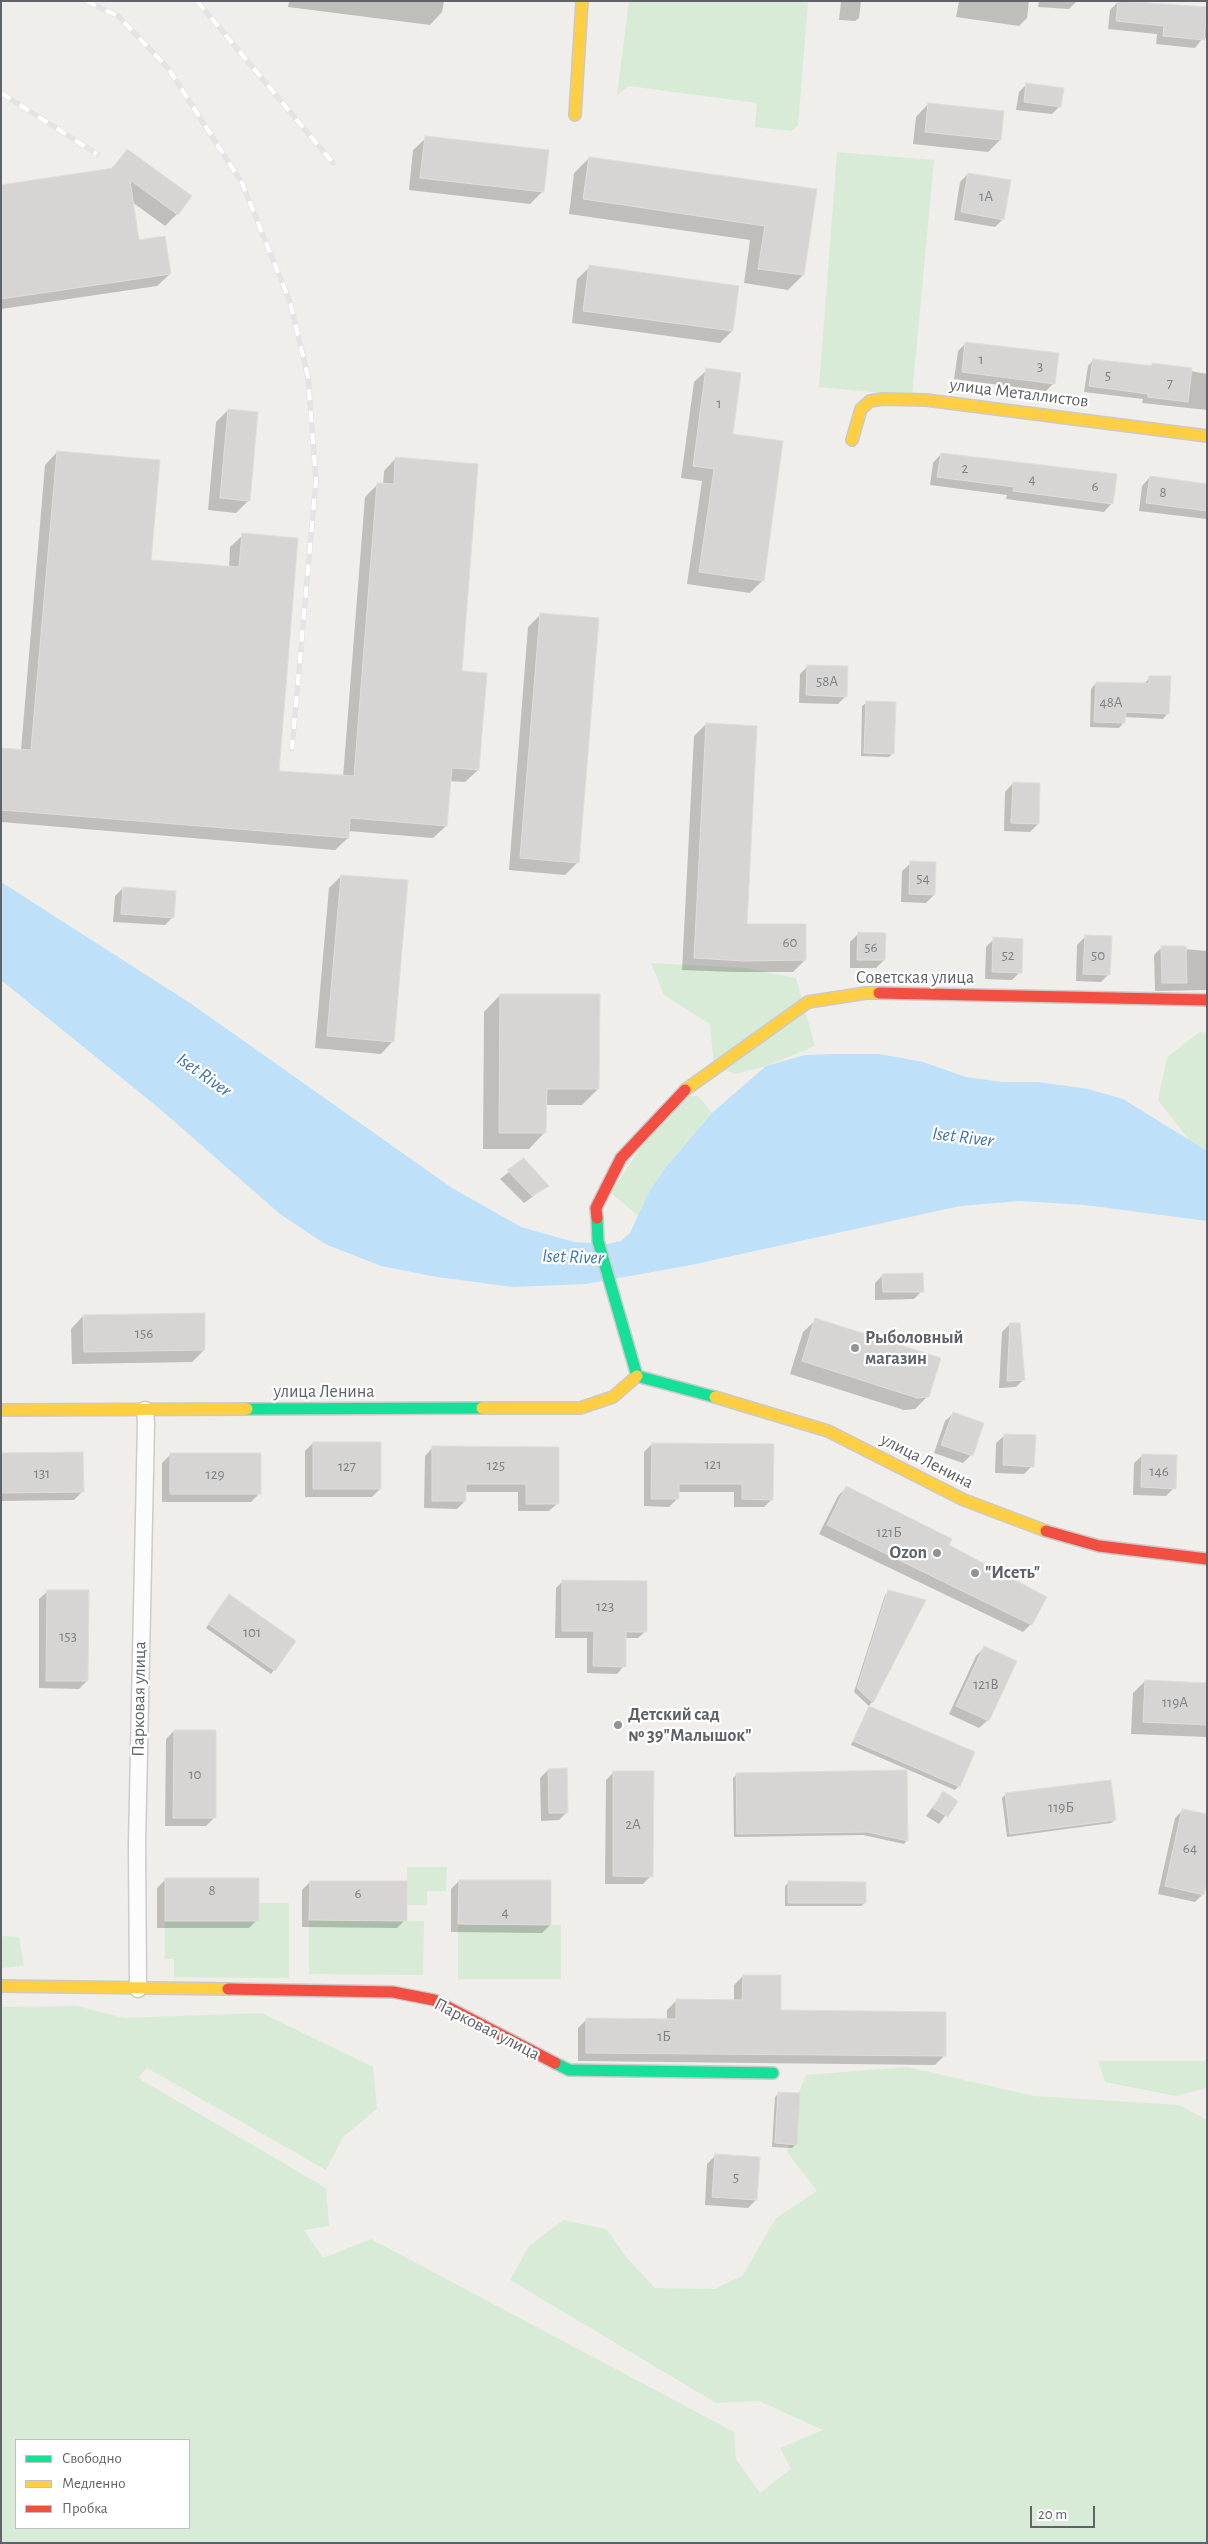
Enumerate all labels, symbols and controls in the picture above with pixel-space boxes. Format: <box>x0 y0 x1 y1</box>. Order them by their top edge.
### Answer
house number: 1А <box>979 187 993 205</box>
house number: 1 <box>978 350 984 368</box>
house number: 3 <box>1037 357 1043 375</box>
house number: 5 <box>1105 366 1111 384</box>
street label: улица Металлистов <box>948 374 1090 412</box>
house number: 7 <box>1167 374 1173 392</box>
house number: 1 <box>716 394 722 412</box>
house number: 2 <box>962 459 968 477</box>
house number: 4 <box>1028 470 1036 488</box>
house number: 6 <box>1091 477 1099 495</box>
house number: 8 <box>1159 483 1167 501</box>
house number: 58А <box>816 672 838 690</box>
house number: 48А <box>1099 693 1123 711</box>
house number: 54 <box>916 869 930 887</box>
house number: 60 <box>783 933 797 951</box>
house number: 56 <box>864 938 878 956</box>
house number: 52 <box>1001 946 1015 964</box>
house number: 50 <box>1091 946 1105 964</box>
street label: Советская улица <box>856 967 974 989</box>
water label: Iset River <box>172 1048 236 1102</box>
water label: Iset River <box>931 1122 995 1152</box>
water label: Iset River <box>542 1245 604 1269</box>
house number: 156 <box>135 1324 153 1342</box>
place label: Рыболовный магазин <box>865 1327 963 1370</box>
marker: Рыболовный магазин <box>849 1342 861 1354</box>
street label: улица Ленина <box>273 1381 375 1403</box>
street label: улица Ленина <box>877 1428 977 1494</box>
house number: 121 <box>704 1455 722 1473</box>
house number: 125 <box>487 1456 505 1474</box>
house number: 127 <box>338 1457 356 1475</box>
house number: 146 <box>1149 1462 1169 1480</box>
house number: 131 <box>34 1464 50 1482</box>
house number: 129 <box>205 1465 225 1483</box>
house number: 121Б <box>876 1523 902 1541</box>
place label: Ozon <box>890 1542 927 1564</box>
marker: Ozon <box>931 1547 943 1559</box>
place label: "Исеть" <box>985 1562 1040 1584</box>
marker: "Исеть" <box>969 1567 981 1579</box>
house number: 123 <box>596 1597 614 1615</box>
house number: 101 <box>243 1623 261 1641</box>
house number: 153 <box>59 1627 77 1645</box>
street label: Парковая улица <box>127 1641 151 1757</box>
house number: 121В <box>973 1675 999 1693</box>
house number: 119А <box>1162 1693 1188 1711</box>
place label: Детский сад № 39"Малышок" <box>628 1704 752 1746</box>
marker: Детский сад № 39"Малышок" <box>612 1719 624 1731</box>
house number: 10 <box>188 1765 202 1783</box>
house number: 119Б <box>1048 1798 1074 1816</box>
house number: 2А <box>625 1815 641 1833</box>
house number: 64 <box>1183 1839 1197 1857</box>
house number: 8 <box>208 1881 216 1899</box>
house number: 6 <box>354 1884 362 1902</box>
house number: 4 <box>501 1903 509 1921</box>
street label: Парковая улица <box>430 1993 544 2065</box>
house number: 1Б <box>657 2027 671 2045</box>
house number: 5 <box>733 2168 739 2186</box>
legend <box>15 2439 190 2529</box>
text: Свободно <box>62 2451 122 2466</box>
text: Медленно <box>62 2476 126 2491</box>
scale bar <box>1033 2496 1098 2528</box>
text: Пробка <box>62 2501 108 2516</box>
text: 20 m <box>1038 2507 1067 2522</box>

